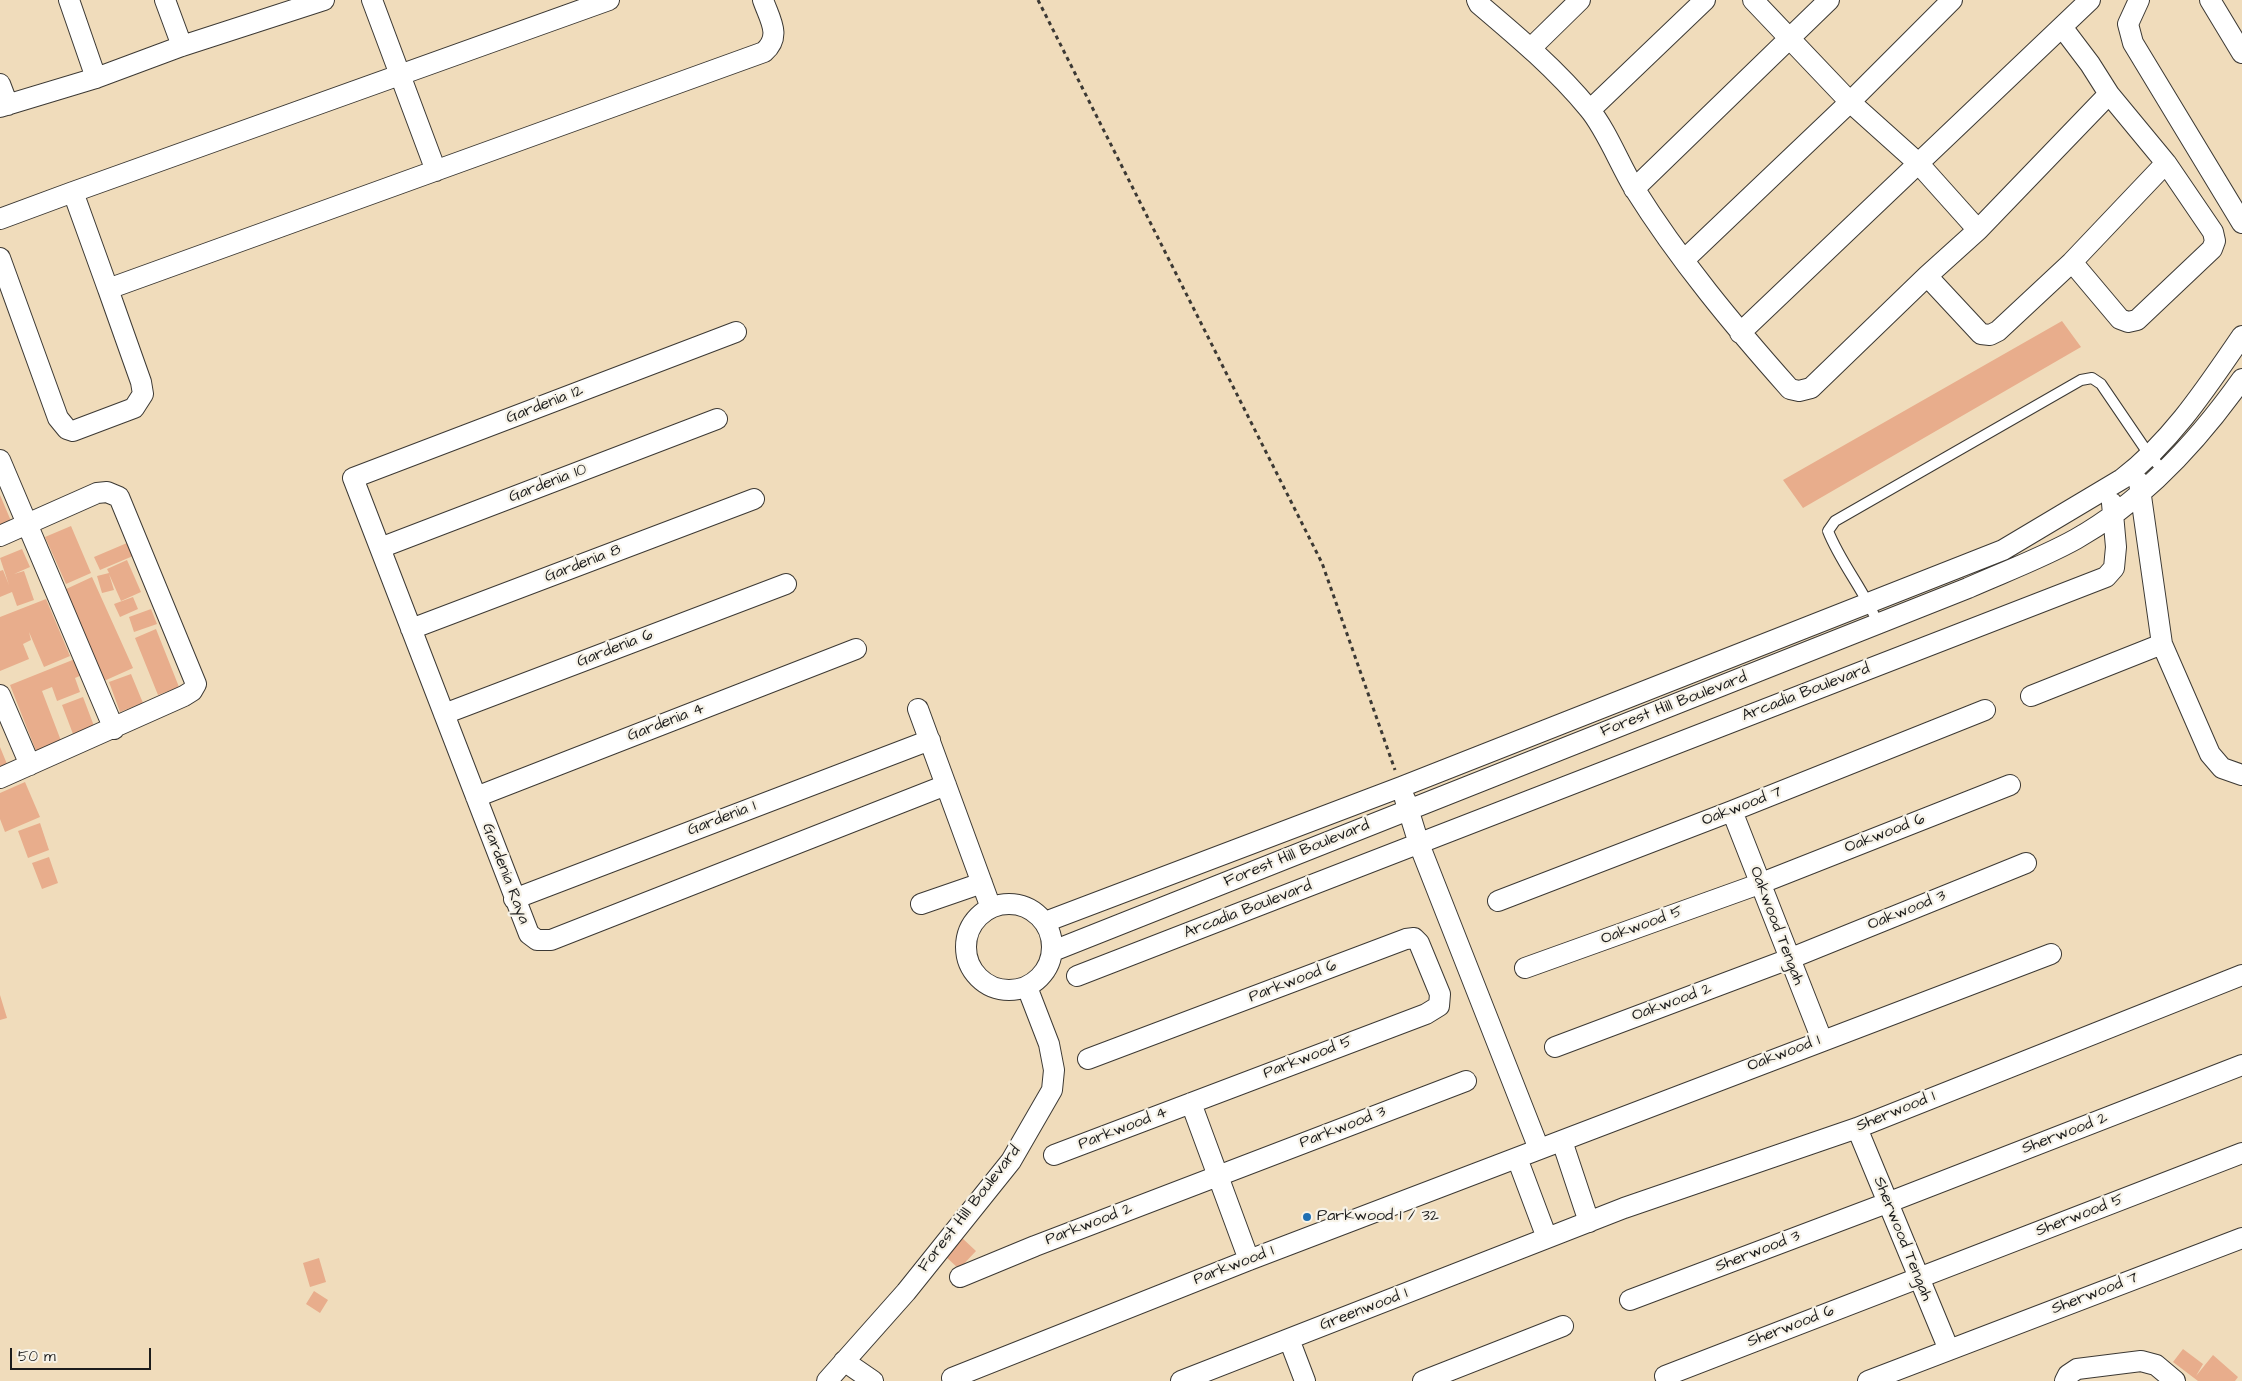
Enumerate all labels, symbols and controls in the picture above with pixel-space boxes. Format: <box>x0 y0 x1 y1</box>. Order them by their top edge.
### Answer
street label: Gardenia 12 <box>504 382 586 428</box>
street label: Gardenia 10 <box>506 460 590 508</box>
street label: Gardenia 8 <box>542 541 624 587</box>
street label: Gardenia 6 <box>574 626 656 672</box>
street label: Arcadia Boulevard <box>1739 660 1873 726</box>
street label: Forest Hill Boulevard <box>1598 668 1750 742</box>
street label: Gardenia 4 <box>625 700 707 746</box>
street label: Oakwood 7 <box>1699 783 1785 831</box>
street label: Gardenia 1 <box>685 797 759 841</box>
street label: Oakwood 6 <box>1842 810 1928 858</box>
street label: Forest Hill Boulevard <box>1221 816 1373 892</box>
street label: Gardenia Raya <box>477 821 533 927</box>
street label: Oakwood Tengah <box>1745 864 1807 988</box>
street label: Arcadia Boulevard <box>1181 877 1315 943</box>
street label: Oakwood 3 <box>1865 887 1949 935</box>
street label: Oakwood 5 <box>1599 902 1685 950</box>
street label: Parkwood 6 <box>1246 956 1340 1008</box>
street label: Oakwood 2 <box>1630 980 1714 1026</box>
street label: Oakwood 1 <box>1745 1031 1823 1077</box>
street label: Parkwood 5 <box>1261 1032 1355 1084</box>
street label: Sherwood 1 <box>1854 1088 1938 1136</box>
street label: Parkwood 4 <box>1076 1103 1170 1155</box>
street label: Parkwood 3 <box>1297 1103 1389 1153</box>
street label: Sherwood 2 <box>2019 1109 2111 1159</box>
street label: Forest Hill Boulevard <box>915 1142 1025 1276</box>
street label: Sherwood Tengah <box>1868 1174 1936 1304</box>
street label: Sherwood 5 <box>2033 1190 2127 1242</box>
street label: Parkwood 2 <box>1043 1200 1135 1250</box>
place label: Parkwood 1 / 32 <box>1317 1207 1439 1227</box>
marker: Parkwood 1 / 32 <box>1301 1211 1313 1223</box>
street label: Sherwood 3 <box>1713 1227 1803 1277</box>
street label: Parkwood 1 <box>1191 1242 1277 1290</box>
street label: Sherwood 7 <box>2049 1269 2141 1319</box>
street label: Greenwood 1 <box>1317 1284 1411 1336</box>
street label: Sherwood 6 <box>1745 1302 1837 1352</box>
scale bar <box>12 1338 154 1370</box>
text: 50 m <box>18 1346 56 1367</box>

